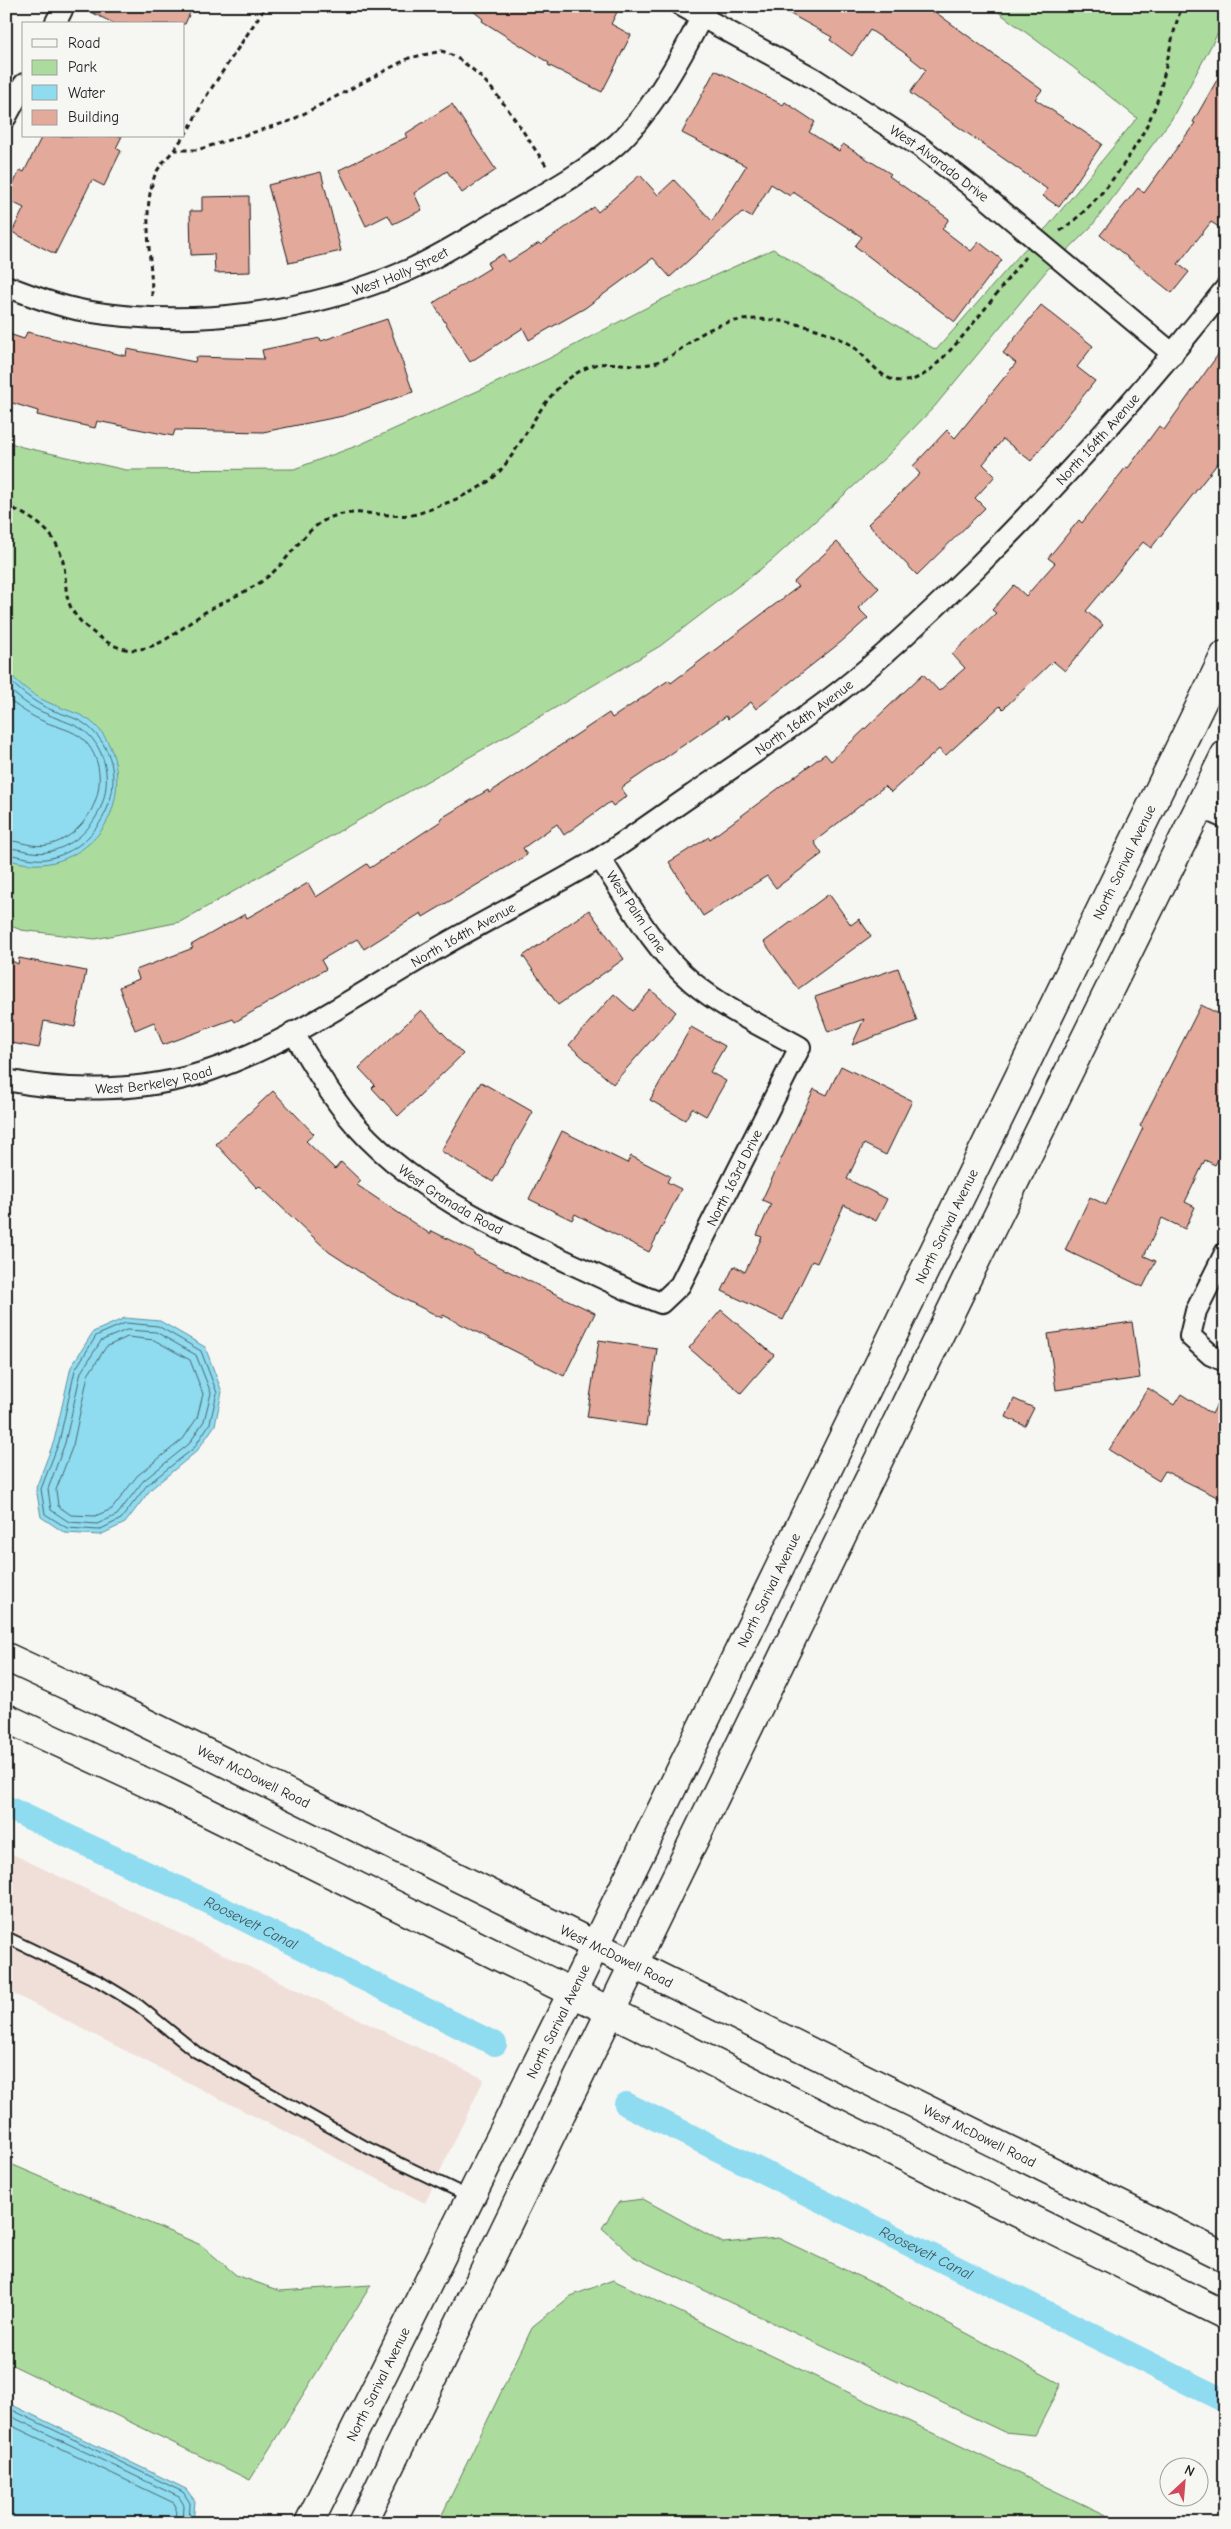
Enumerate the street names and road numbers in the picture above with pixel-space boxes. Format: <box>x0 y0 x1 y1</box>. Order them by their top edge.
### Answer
street label: West Alvarado Drive <box>887 121 993 205</box>
street label: West Holly Street <box>350 243 452 299</box>
street label: North 164th Avenue <box>1052 390 1143 488</box>
street label: North 164th Avenue <box>752 676 856 758</box>
street label: North Sarival Avenue <box>1089 802 1159 922</box>
street label: West Palm Lane <box>602 868 670 956</box>
street label: North 164th Avenue <box>408 899 518 971</box>
street label: West Berkeley Road <box>95 1062 215 1097</box>
street label: North 163rd Drive <box>703 1127 766 1229</box>
street label: West Granada Road <box>395 1161 506 1238</box>
street label: North Sarival Avenue <box>911 1166 981 1286</box>
street label: North Sarival Avenue <box>734 1530 804 1650</box>
street label: West McDowell Road <box>195 1742 313 1812</box>
street label: West McDowell Road <box>558 1921 676 1991</box>
street label: North Sarival Avenue <box>522 1961 593 2081</box>
street label: West McDowell Road <box>921 2101 1039 2171</box>
street label: North Sarival Avenue <box>342 2324 413 2444</box>

